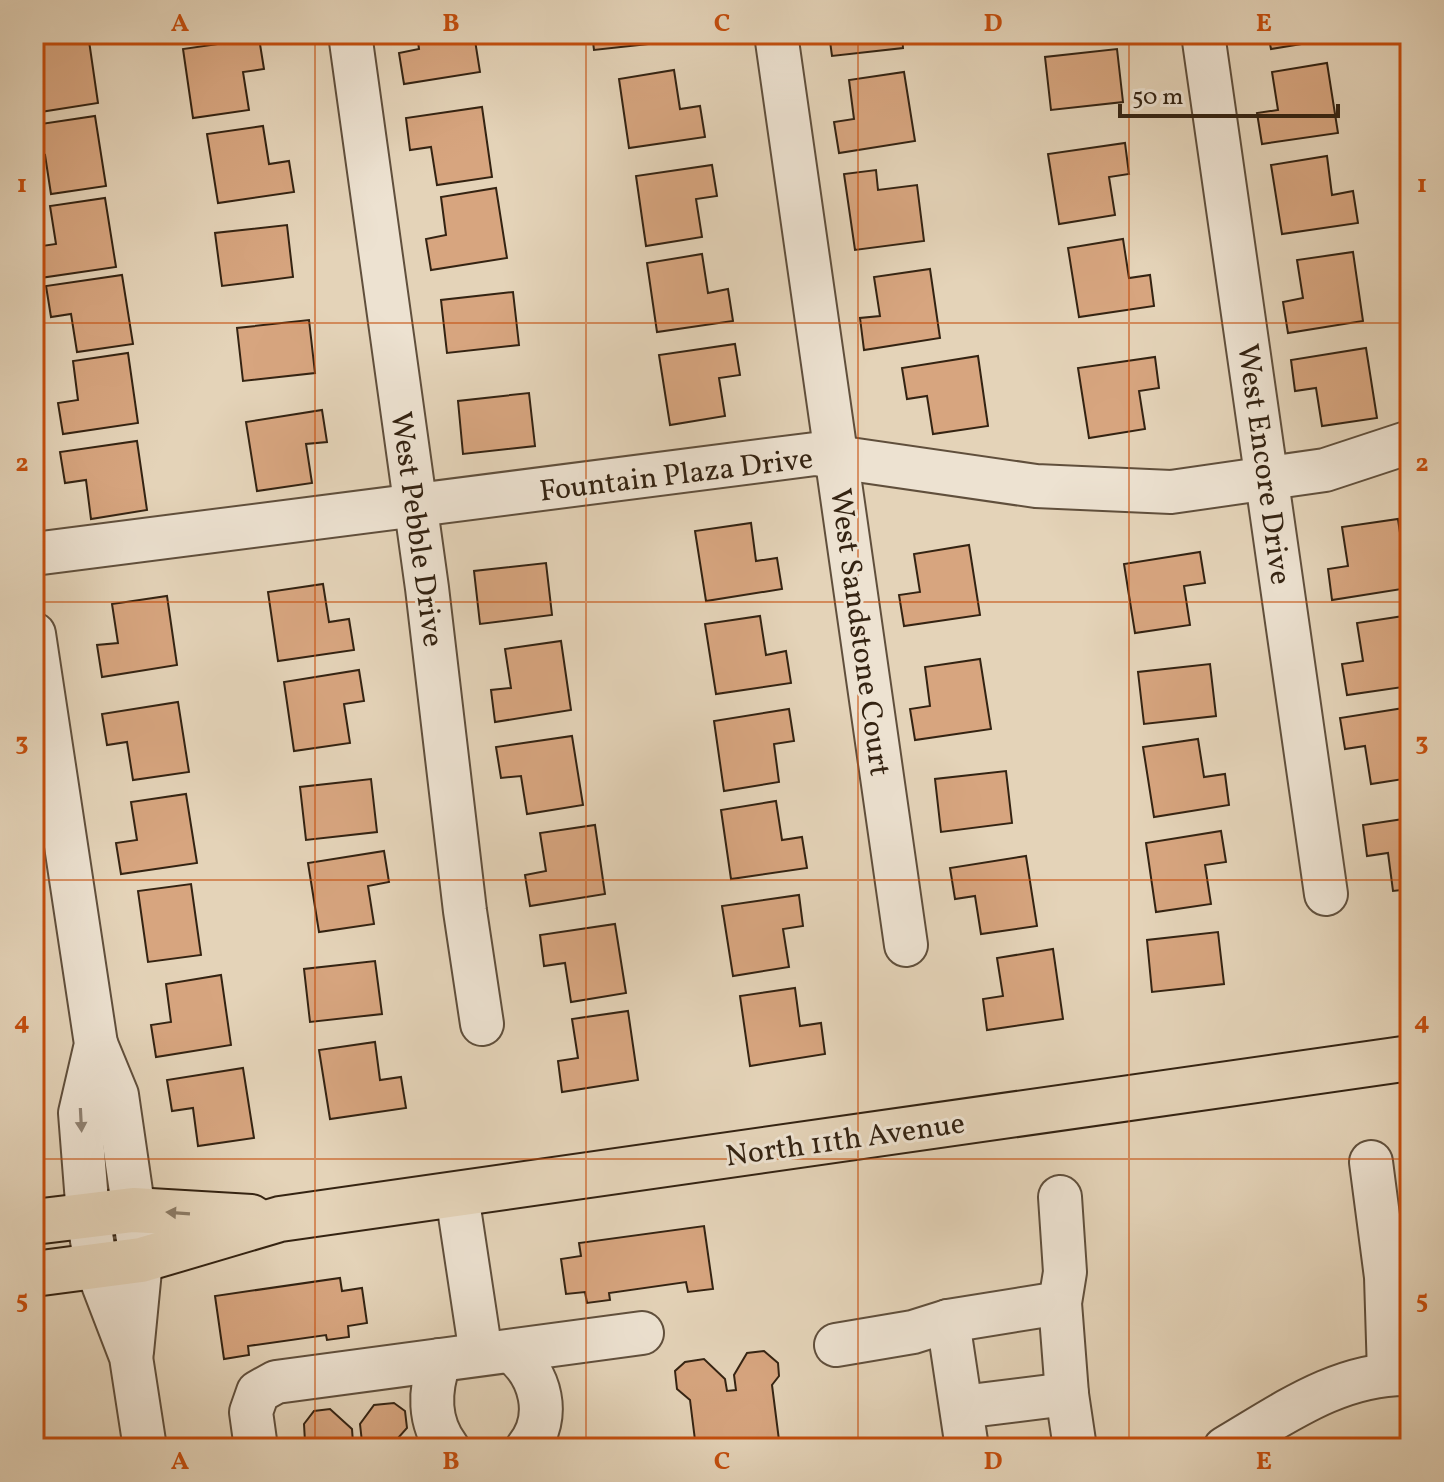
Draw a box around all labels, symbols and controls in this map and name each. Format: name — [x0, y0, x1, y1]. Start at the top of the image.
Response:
text: A — [171, 6, 190, 42]
text: B — [442, 6, 460, 42]
text: C — [714, 6, 730, 42]
text: D — [983, 6, 1003, 42]
text: E — [1256, 6, 1272, 42]
scale bar — [1120, 68, 1338, 118]
text: 50 m — [1132, 81, 1184, 115]
text: 1 — [17, 167, 27, 203]
text: 1 — [1417, 167, 1427, 203]
street label: West Encore Drive — [1225, 341, 1301, 587]
street label: West Pebble Drive — [379, 409, 453, 650]
street label: Fountain Plaza Drive — [537, 438, 815, 514]
text: 2 — [15, 446, 29, 482]
text: 2 — [1415, 446, 1429, 482]
street label: West Sandstone Court — [818, 486, 900, 779]
text: 3 — [15, 725, 29, 761]
text: 3 — [1415, 725, 1429, 761]
text: 4 — [14, 1004, 30, 1040]
text: 4 — [1414, 1004, 1430, 1040]
street label: North 11th Avenue — [723, 1103, 968, 1179]
one-way arrow — [75, 1108, 88, 1133]
one-way arrow — [165, 1206, 190, 1219]
text: 5 — [16, 1283, 28, 1319]
text: 5 — [1416, 1283, 1428, 1319]
text: A — [171, 1444, 190, 1480]
text: B — [442, 1444, 460, 1480]
text: C — [714, 1444, 730, 1480]
text: D — [983, 1444, 1003, 1480]
text: E — [1256, 1444, 1272, 1480]

